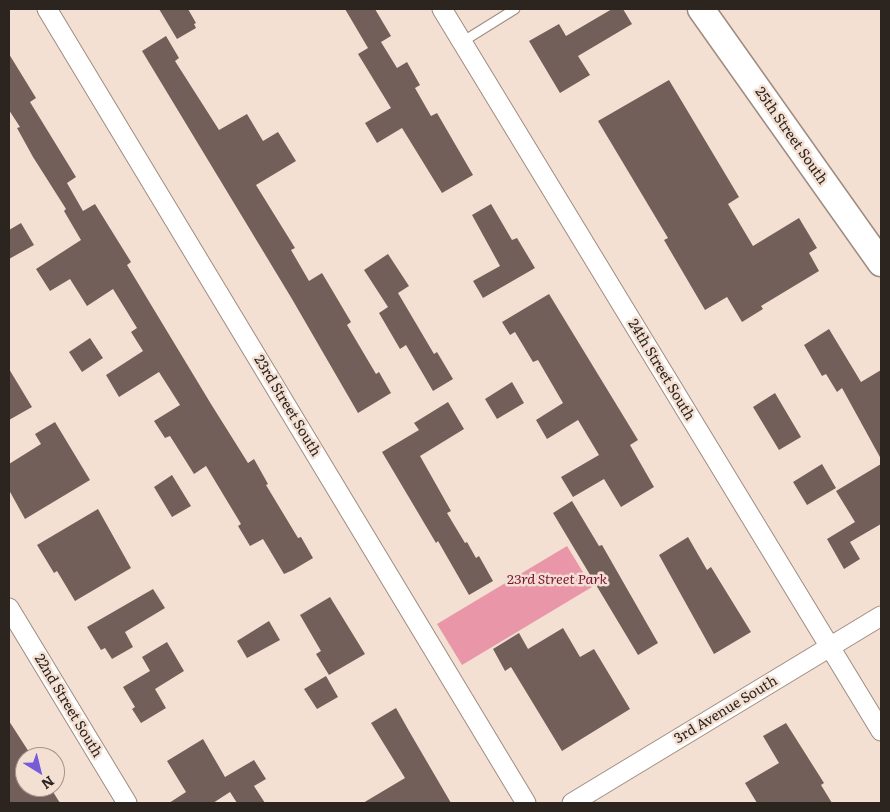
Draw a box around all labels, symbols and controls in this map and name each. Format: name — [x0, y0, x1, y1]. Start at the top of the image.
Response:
street label: 25th Street South — [751, 84, 831, 188]
street label: 24th Street South — [624, 316, 698, 424]
street label: 23rd Street South — [250, 352, 324, 460]
park label: 23rd Street Park — [507, 572, 607, 588]
street label: 22nd Street South — [31, 651, 105, 761]
street label: 3rd Avenue South — [671, 673, 781, 747]
north arrow — [15, 747, 65, 797]
text: N — [38, 772, 59, 795]

